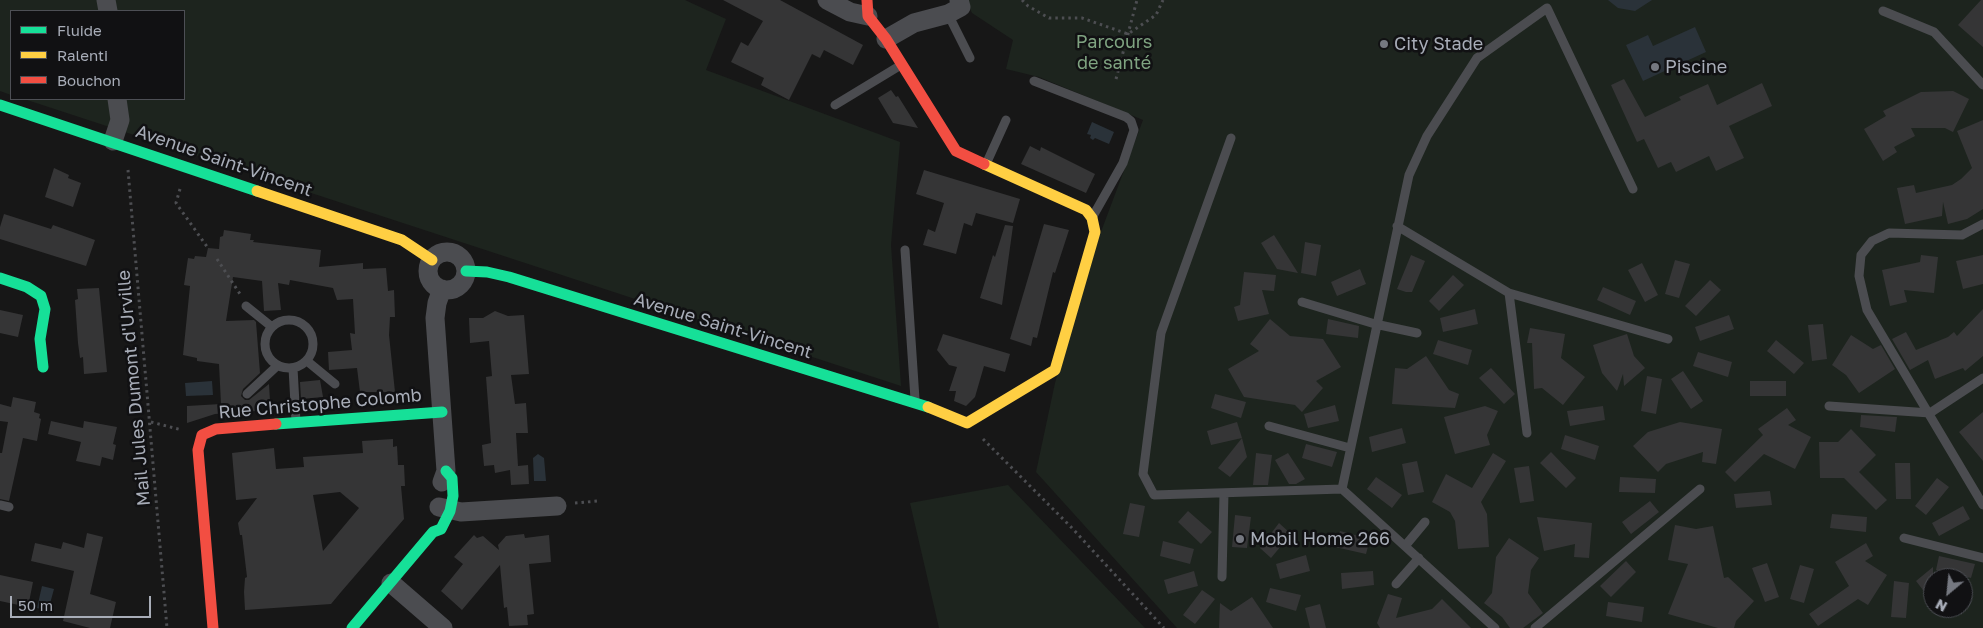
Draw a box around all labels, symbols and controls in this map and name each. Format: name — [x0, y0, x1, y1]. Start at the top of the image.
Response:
legend — [10, 10, 185, 100]
text: Fluide — [57, 21, 102, 39]
park label: Parcours de santé — [1076, 31, 1152, 74]
place label: City Stade — [1394, 33, 1483, 55]
marker: City Stade — [1378, 38, 1390, 50]
text: Ralenti — [57, 46, 108, 64]
place label: Piscine — [1665, 56, 1727, 78]
marker: Piscine — [1649, 61, 1661, 73]
text: Bouchon — [57, 71, 121, 89]
street label: Avenue Saint-Vincent — [133, 121, 315, 201]
street label: Mail Jules Dumont d'Urville — [113, 269, 155, 507]
street label: Avenue Saint-Vincent — [631, 289, 815, 363]
street label: Rue Christophe Colomb — [217, 384, 423, 424]
place label: Mobil Home 266 — [1250, 528, 1390, 550]
marker: Mobil Home 266 — [1234, 533, 1246, 545]
north arrow — [1923, 568, 1973, 618]
scale bar — [12, 586, 154, 618]
text: 50 m — [18, 596, 53, 614]
text: N — [1933, 596, 1950, 616]

